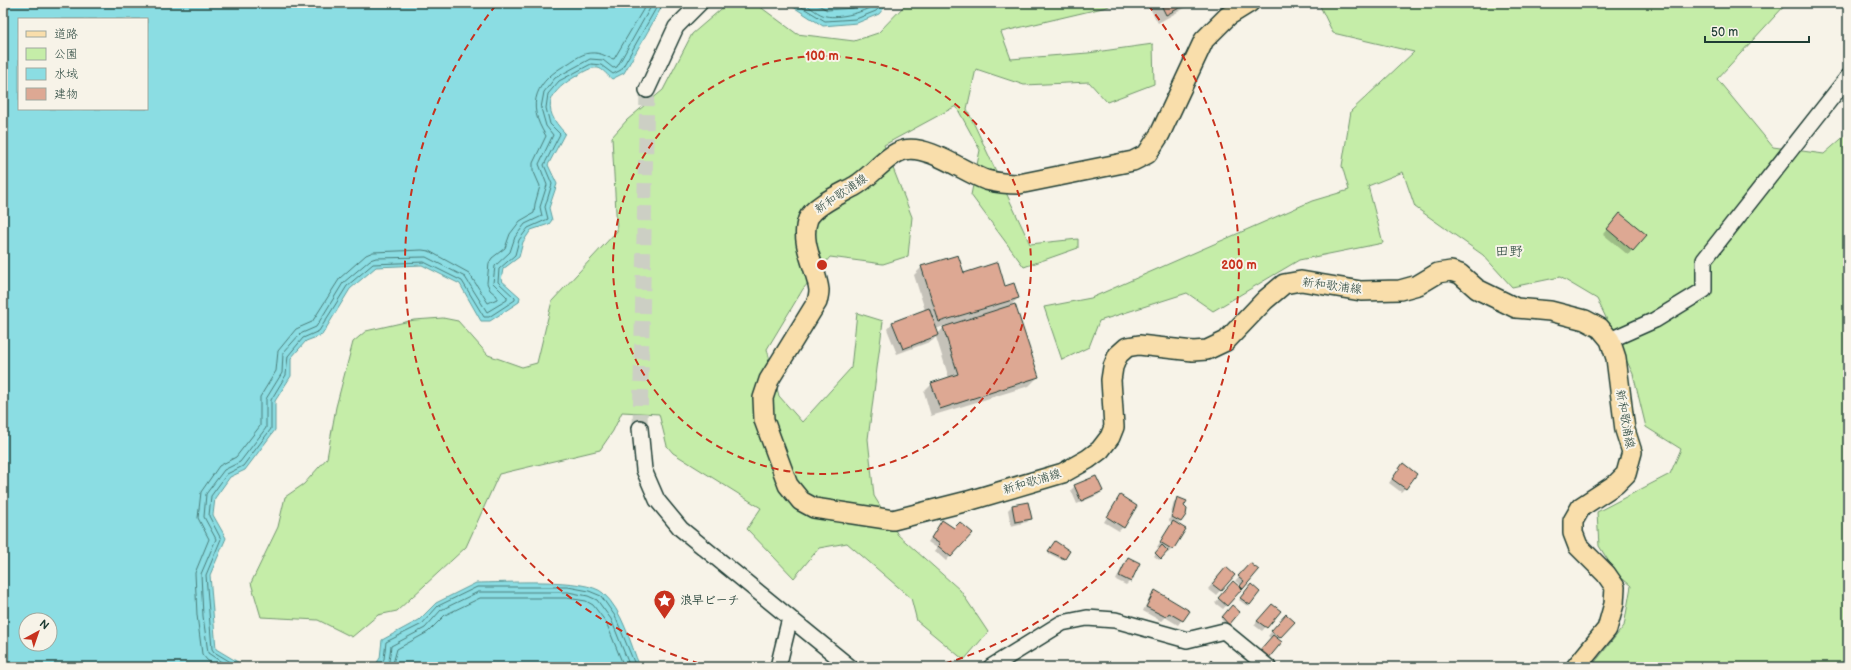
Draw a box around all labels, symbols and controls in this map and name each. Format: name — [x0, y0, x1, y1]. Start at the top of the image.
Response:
legend — [18, 18, 148, 110]
scale bar — [1705, 18, 1809, 44]
text: 50 m — [1711, 25, 1738, 40]
text: 道路 — [54, 27, 78, 42]
text: 公園 — [54, 47, 78, 62]
text: 100 m — [805, 49, 839, 64]
text: 水域 — [54, 67, 78, 82]
text: 建物 — [54, 87, 78, 102]
street label: 新和歌浦線 — [812, 171, 870, 217]
district label: 田野 — [1495, 243, 1523, 260]
centre of rings — [815, 258, 829, 272]
text: 200 m — [1221, 258, 1257, 273]
street label: 新和歌浦線 — [1301, 275, 1363, 297]
street label: 新和歌浦線 — [1612, 388, 1638, 450]
street label: 新和歌浦線 — [1001, 466, 1063, 498]
place icon: 浪早ビーチ — [651, 587, 677, 620]
place label: 浪早ビーチ — [680, 593, 740, 608]
north arrow — [18, 612, 58, 652]
text: N — [37, 617, 51, 632]

